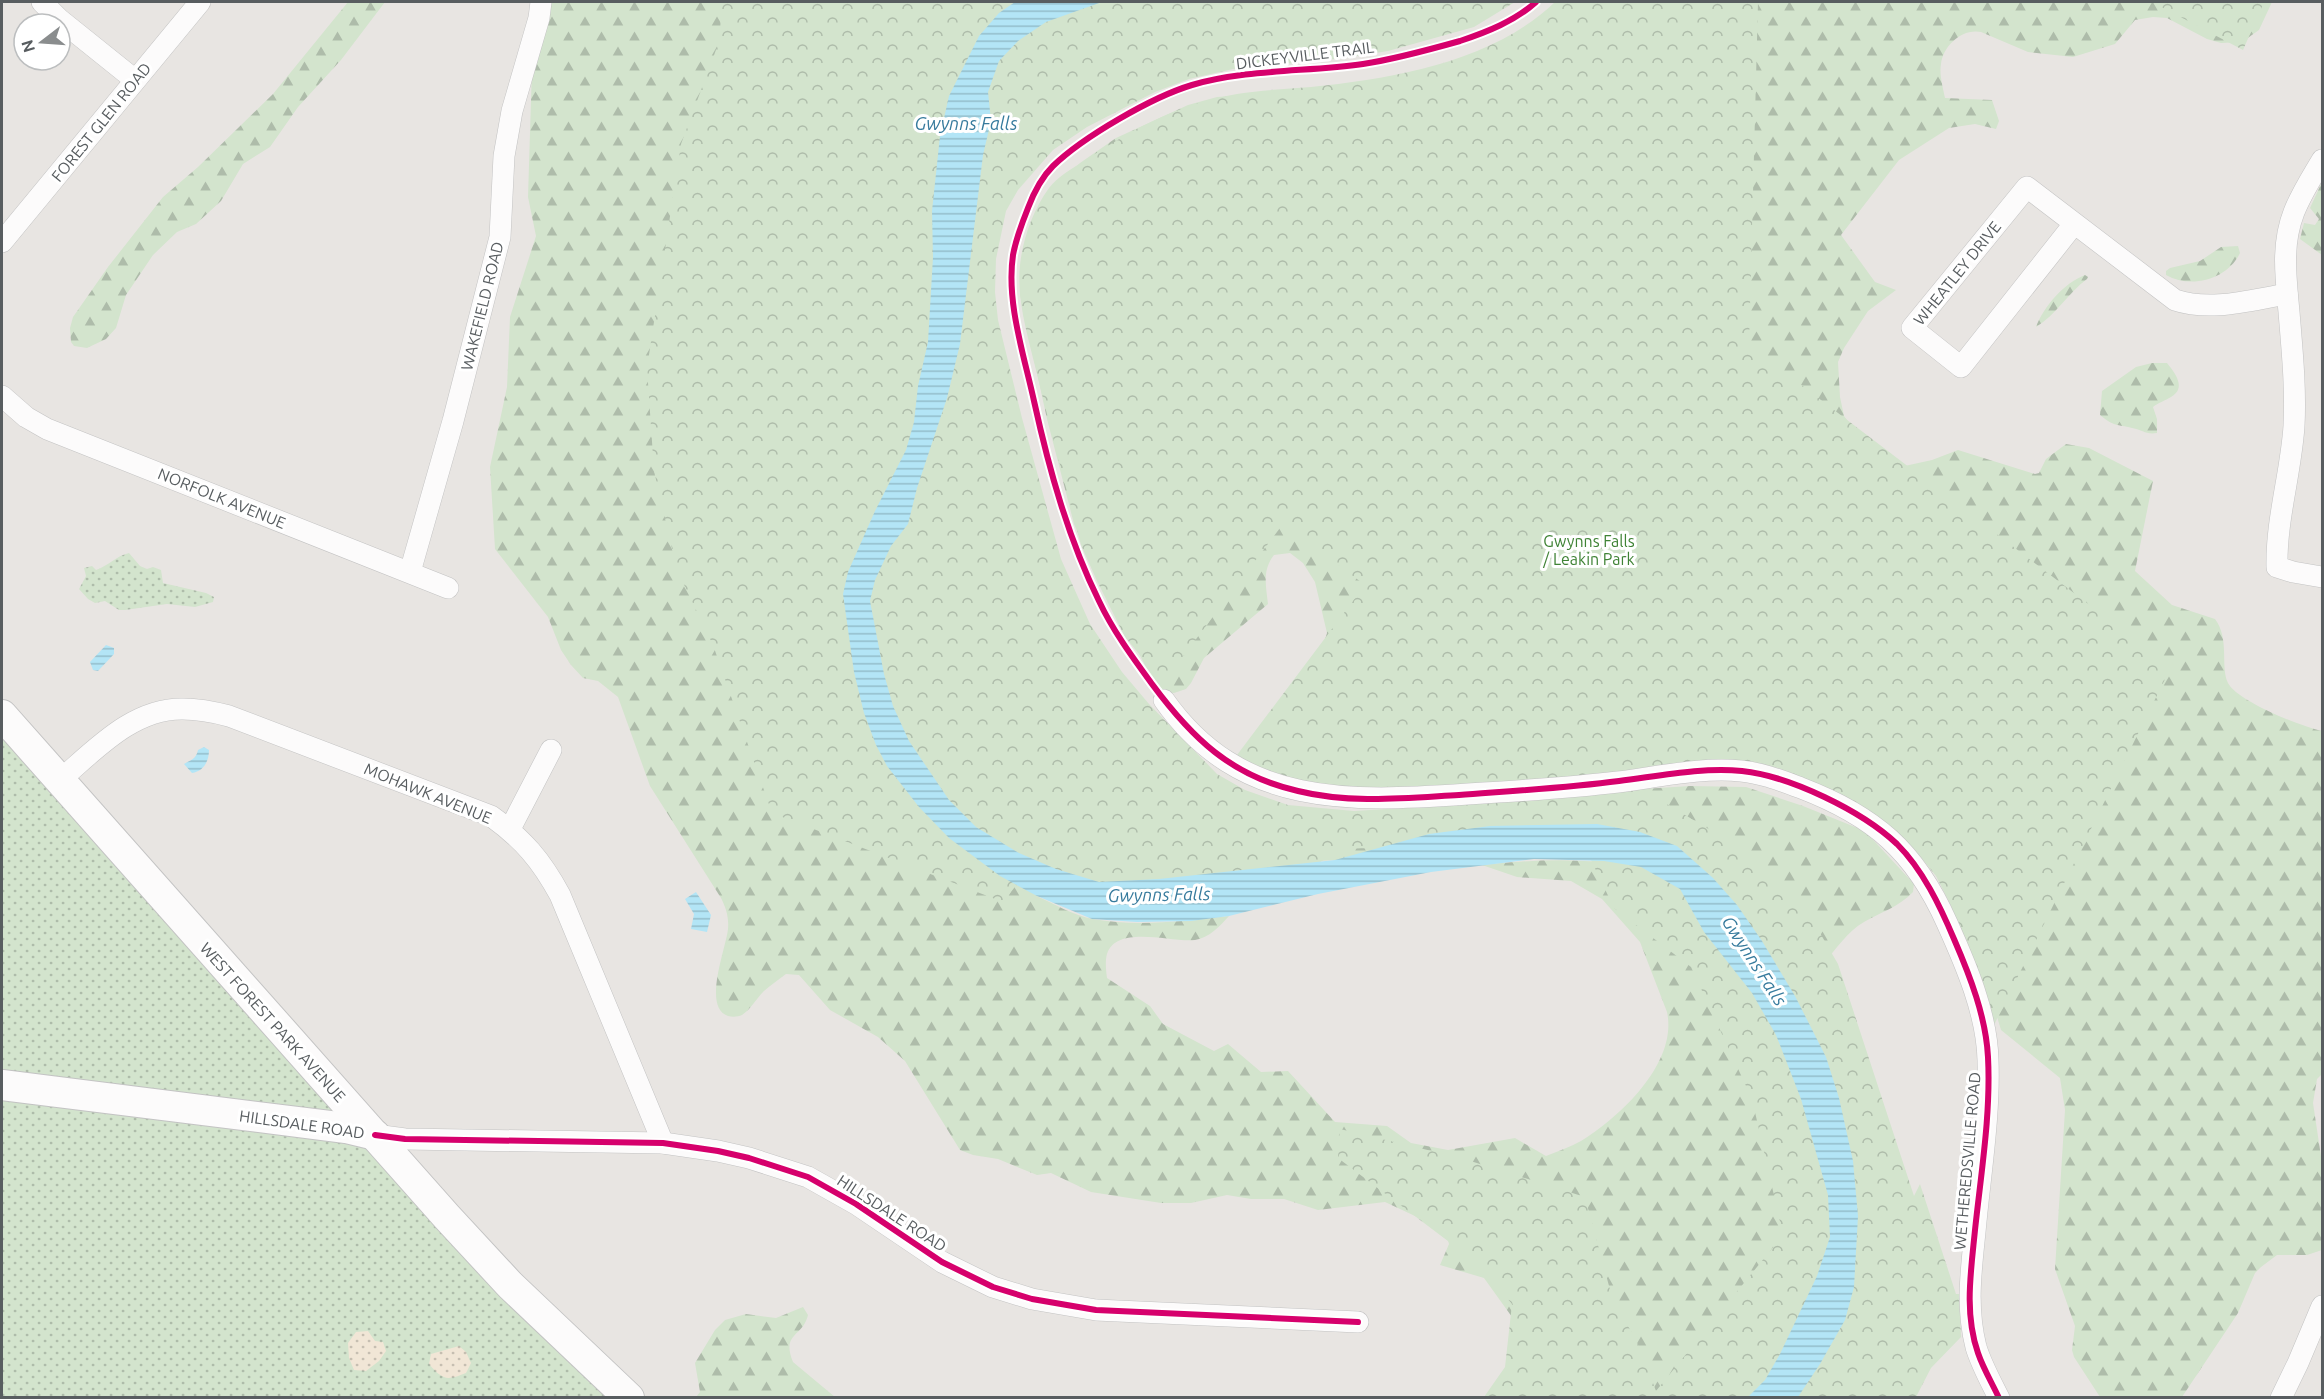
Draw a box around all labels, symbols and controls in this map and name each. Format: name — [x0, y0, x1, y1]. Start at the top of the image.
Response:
north arrow — [12, 12, 72, 72]
text: N — [17, 38, 38, 55]
street label: DICKEYVILLE TRAIL — [1235, 38, 1375, 72]
street label: FOREST GLEN ROAD — [48, 59, 154, 185]
water label: Gwynns Falls — [915, 113, 1018, 133]
street label: WHEATLEY DRIVE — [1910, 218, 2004, 328]
street label: WAKEFIELD ROAD — [457, 240, 507, 372]
street label: NORFOLK AVENUE — [155, 464, 289, 532]
park label: Gwynns Falls / Leakin Park — [1542, 532, 1635, 568]
street label: MOHAWK AVENUE — [362, 759, 494, 827]
water label: Gwynns Falls — [1107, 883, 1211, 905]
water label: Gwynns Falls — [1718, 912, 1791, 1009]
street label: WEST FOREST PARK AVENUE — [197, 939, 349, 1105]
street label: WETHEREDSVILLE ROAD — [1950, 1071, 1984, 1251]
street label: HILLSDALE ROAD — [238, 1106, 366, 1142]
street label: HILLSDALE ROAD — [834, 1171, 950, 1255]

